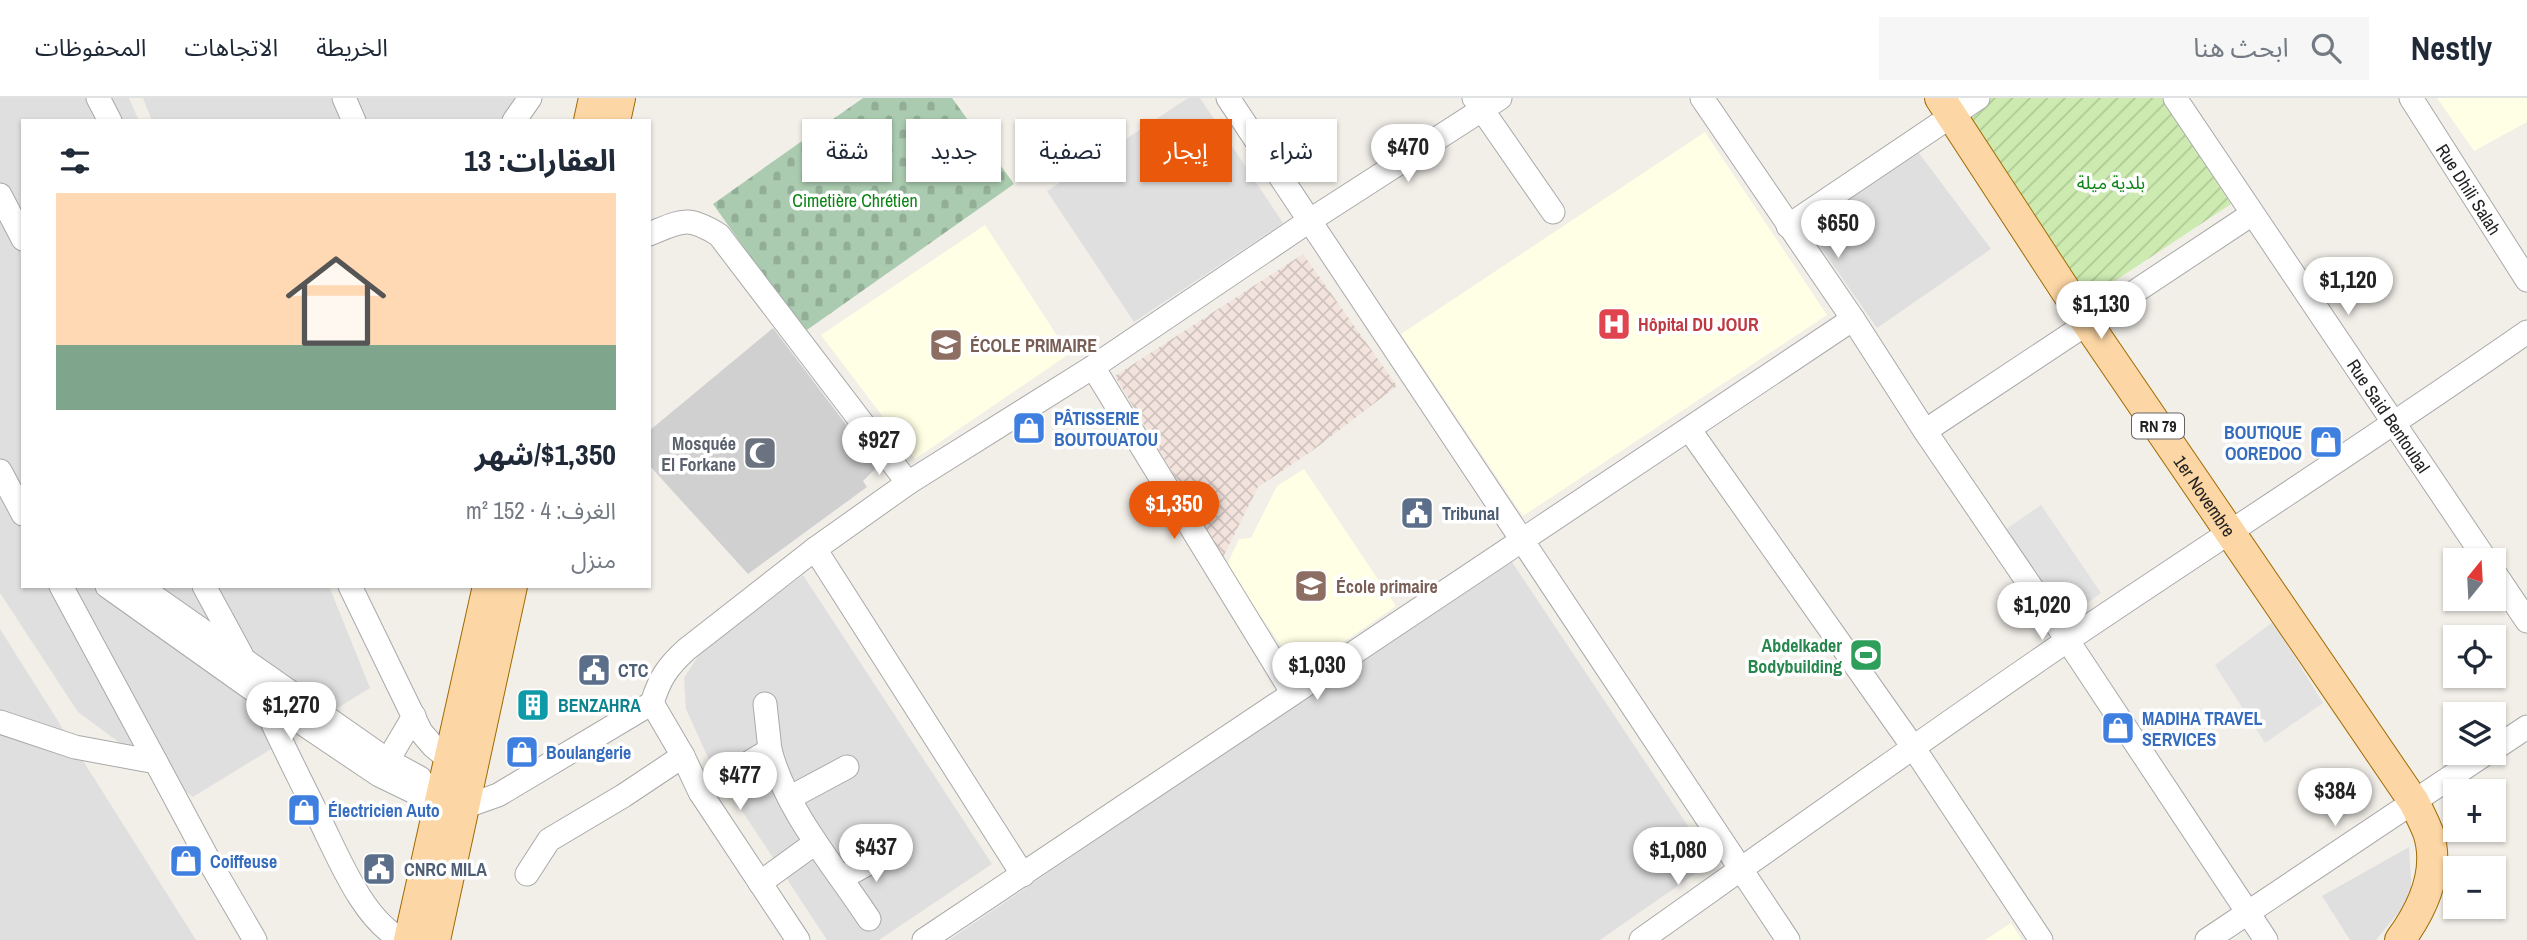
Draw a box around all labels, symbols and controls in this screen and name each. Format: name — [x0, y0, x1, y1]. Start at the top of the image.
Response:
search box — [1879, 17, 2369, 80]
text: Nestly — [2411, 26, 2492, 70]
icon: search — [2307, 29, 2345, 67]
text: ابحث هنا — [2193, 30, 2289, 65]
text: المحفوظات — [35, 31, 146, 63]
text: الاتجاهات — [184, 31, 278, 63]
text: الخريطة — [316, 31, 388, 63]
chip: شقة — [802, 119, 892, 182]
chip: جديد — [906, 119, 1001, 182]
chip: تصفية — [1015, 119, 1126, 182]
chip: إيجار — [1140, 119, 1232, 182]
chip: شراء — [1246, 119, 1337, 182]
pin: $470 — [1367, 125, 1449, 184]
text: $470 — [1387, 131, 1429, 162]
street label: Rue Dhili Salah — [2431, 139, 2507, 239]
text: العقارات: 13 — [464, 140, 616, 180]
icon: filters — [56, 142, 94, 180]
park label: بلدية ميلة — [2077, 170, 2145, 195]
park label: Cimetière Chrétien — [792, 188, 918, 213]
pin: $650 — [1797, 200, 1879, 260]
text: $650 — [1817, 207, 1859, 238]
icon: home — [273, 238, 399, 364]
pin: $1,120 — [2291, 258, 2405, 317]
text: $1,120 — [2319, 264, 2377, 295]
pin: $1,130 — [2044, 282, 2158, 341]
text: $1,130 — [2072, 288, 2130, 319]
hospital icon: Hôpital DU JOUR — [1595, 305, 1633, 343]
place label: Hôpital DU JOUR — [1638, 312, 1759, 337]
school or university icon: ÉCOLE PRIMAIRE — [927, 326, 965, 364]
place label: ÉCOLE PRIMAIRE — [970, 333, 1097, 358]
street label: Rue Said Bentoubal — [2342, 354, 2436, 478]
place label: PÂTISSERIE BOUTOUATOU — [1054, 406, 1158, 452]
shop icon: PÂTISSERIE BOUTOUATOU — [1010, 409, 1048, 447]
road number: RN 79 — [2132, 414, 2184, 438]
pin: $927 — [838, 418, 920, 477]
place label: BOUTIQUE OOREDOO — [2224, 420, 2302, 466]
shop icon: BOUTIQUE OOREDOO — [2307, 423, 2345, 461]
text: $927 — [858, 424, 900, 455]
place label: Mosquée El Forkane — [661, 431, 736, 477]
text: $1,350/شهر — [475, 434, 616, 474]
mosque icon: Mosquée El Forkane — [741, 434, 779, 472]
street label: 1er Novembre — [2168, 450, 2242, 541]
pin: $1,350 — [1117, 482, 1231, 541]
text: $1,350 — [1145, 488, 1203, 519]
public building icon: Tribunal — [1398, 494, 1436, 532]
text: الغرف: 4 · 152 m² — [466, 495, 616, 526]
place label: Tribunal — [1442, 501, 1499, 526]
text: منزل — [571, 544, 616, 575]
north arrow — [2443, 548, 2506, 611]
map controls — [2443, 548, 2506, 919]
school or university icon: École primaire — [1292, 567, 1330, 605]
place label: École primaire — [1336, 574, 1438, 599]
pin: $1,020 — [1985, 582, 2099, 642]
text: $1,020 — [2013, 589, 2071, 620]
button: locate — [2443, 625, 2506, 688]
place label: Abdelkader Bodybuilding — [1748, 633, 1842, 679]
sports icon: Abdelkader Bodybuilding — [1847, 636, 1885, 674]
pin: $1,030 — [1260, 642, 1374, 702]
text: $1,030 — [1288, 649, 1346, 680]
public building icon: CTC — [575, 651, 613, 689]
place label: CTC — [618, 658, 649, 683]
pin: $1,270 — [234, 682, 348, 742]
building icon: BENZAHRA — [514, 686, 552, 724]
text: $1,270 — [262, 689, 320, 720]
place label: BENZAHRA — [558, 693, 641, 718]
button: layers — [2443, 702, 2506, 765]
place label: MADIHA TRAVEL SERVICES — [2142, 706, 2263, 752]
shop icon: MADIHA TRAVEL SERVICES — [2099, 709, 2137, 747]
shop icon: Boulangerie — [503, 733, 541, 771]
place label: Boulangerie — [546, 740, 631, 765]
pin: $477 — [699, 752, 781, 812]
text: $477 — [719, 759, 761, 790]
pin: $384 — [2294, 768, 2376, 828]
text: $384 — [2314, 775, 2356, 806]
button: + — [2443, 779, 2506, 842]
shop icon: Électricien Auto — [285, 791, 323, 829]
place label: Électricien Auto — [328, 798, 440, 823]
pin: $437 — [835, 824, 917, 884]
pin: $1,080 — [1621, 828, 1735, 887]
text: $437 — [855, 831, 897, 862]
text: $1,080 — [1649, 834, 1707, 865]
shop icon: Coiffeuse — [167, 842, 205, 880]
place label: Coiffeuse — [210, 849, 277, 874]
public building icon: CNRC MILA — [360, 850, 398, 888]
button: − — [2443, 856, 2506, 919]
place label: CNRC MILA — [404, 857, 487, 882]

